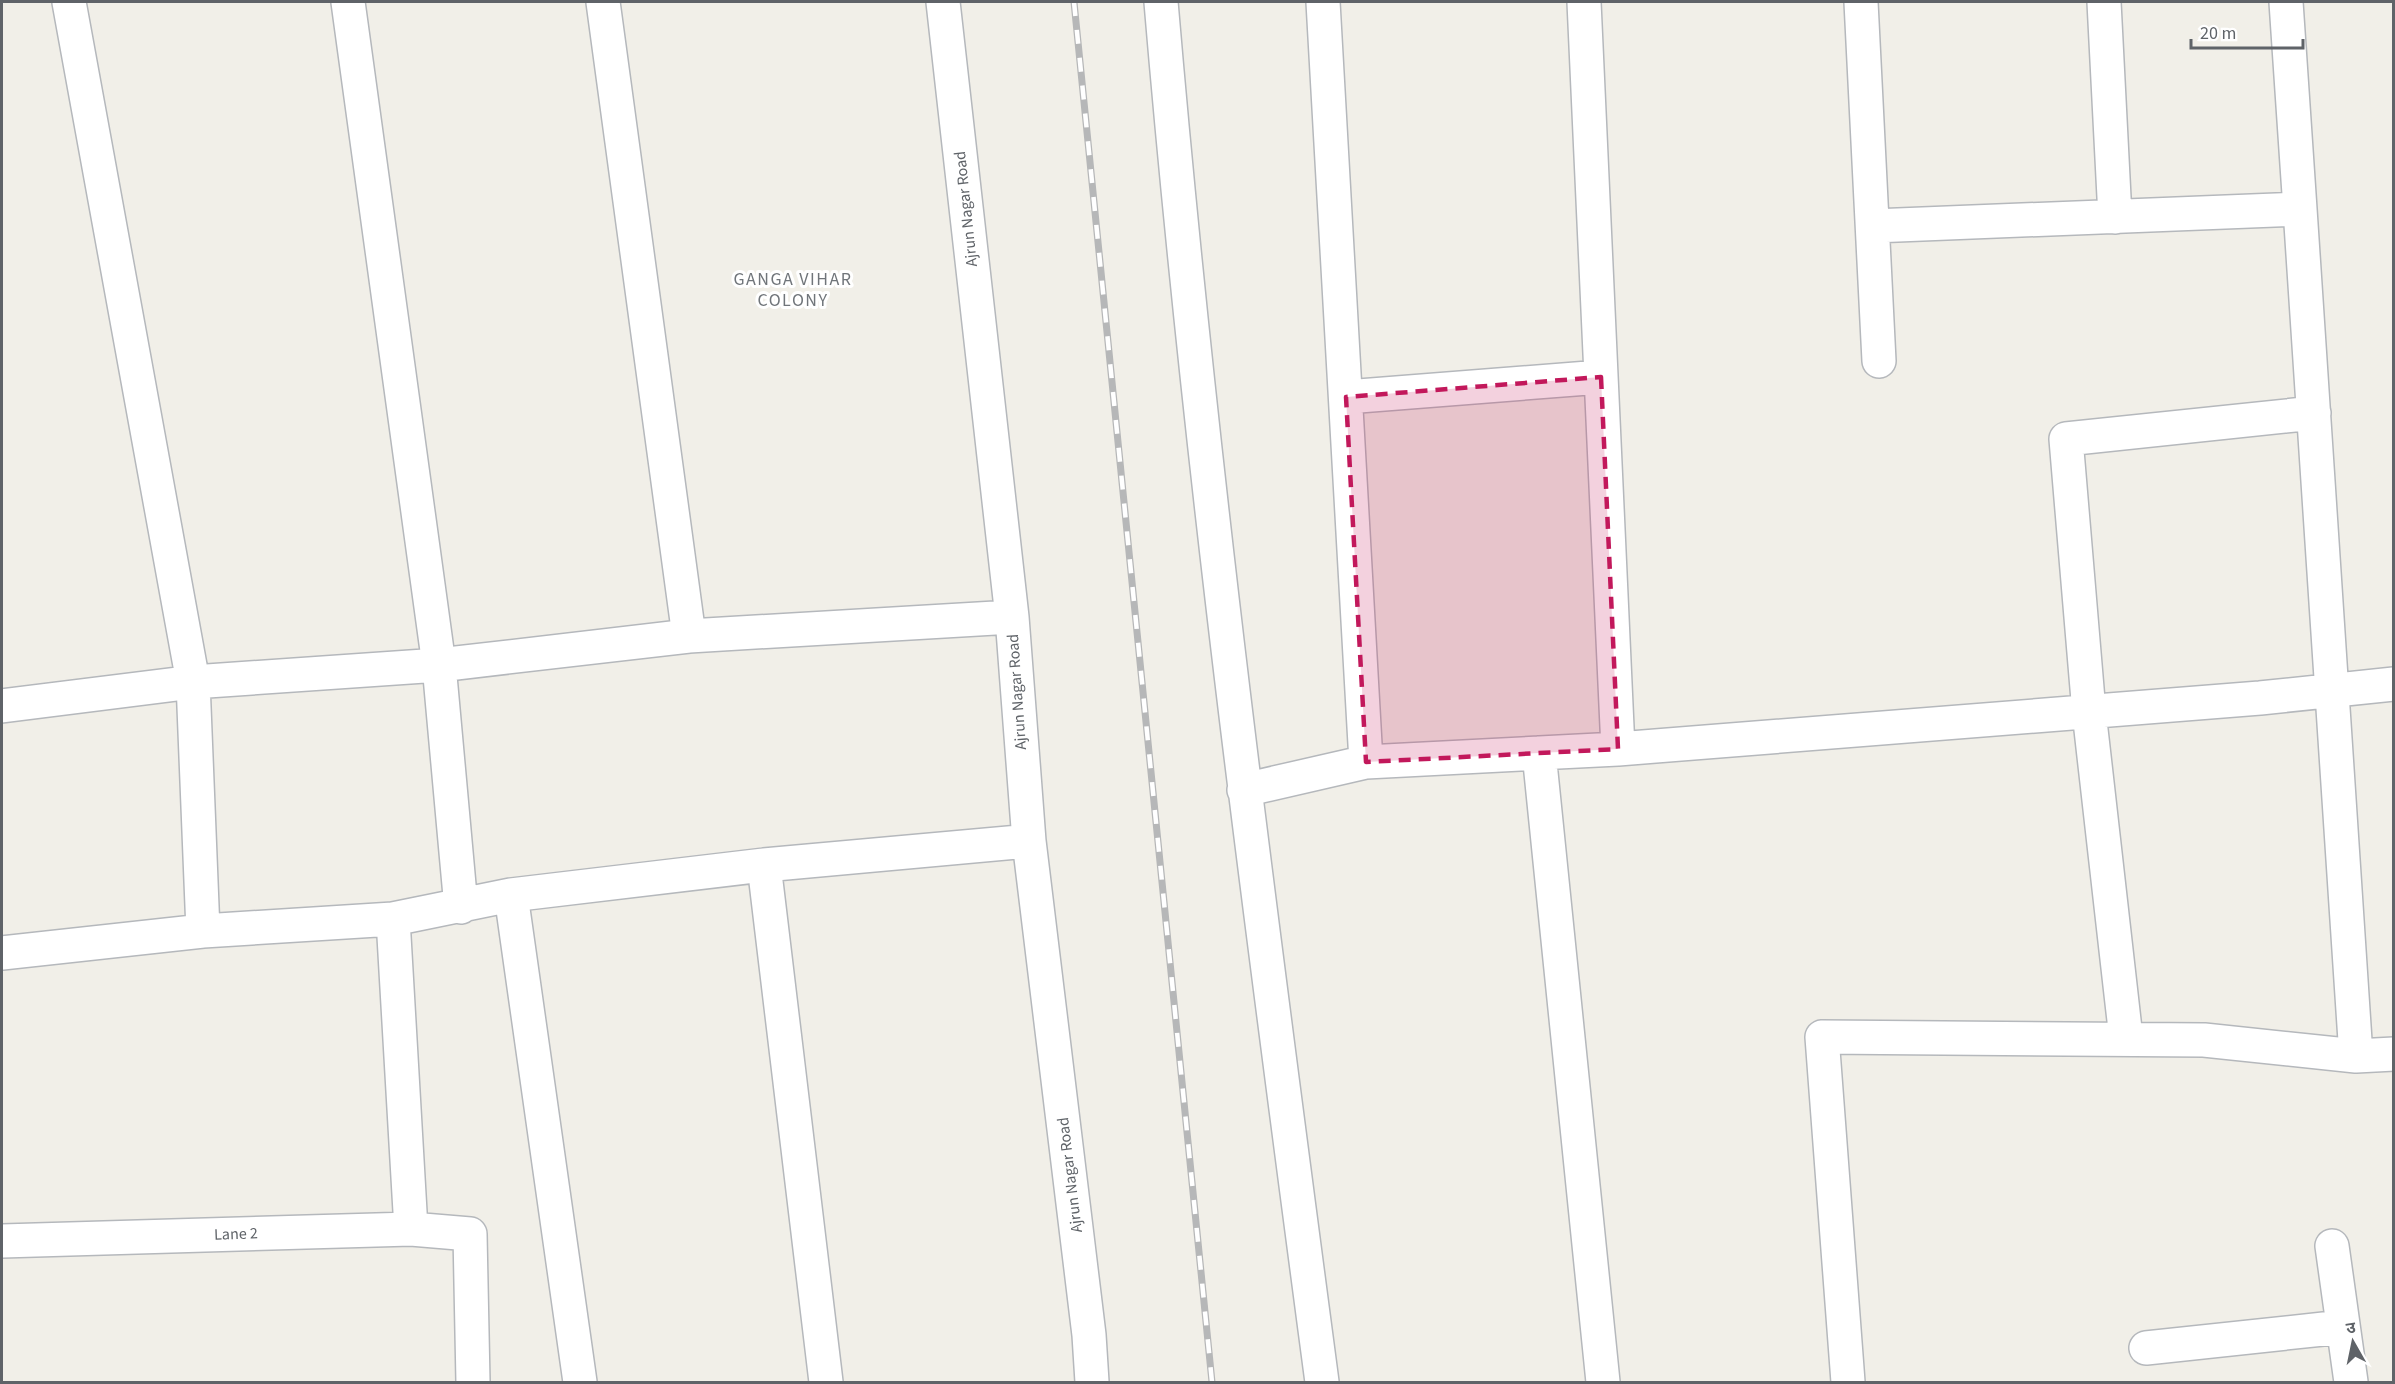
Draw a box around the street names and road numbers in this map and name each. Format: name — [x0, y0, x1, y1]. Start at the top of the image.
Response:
street label: Ajrun Nagar Road — [949, 150, 983, 268]
street label: Ajrun Nagar Road — [1002, 633, 1032, 751]
street label: Ajrun Nagar Road — [1052, 1116, 1088, 1234]
street label: Lane 2 — [214, 1222, 258, 1246]

